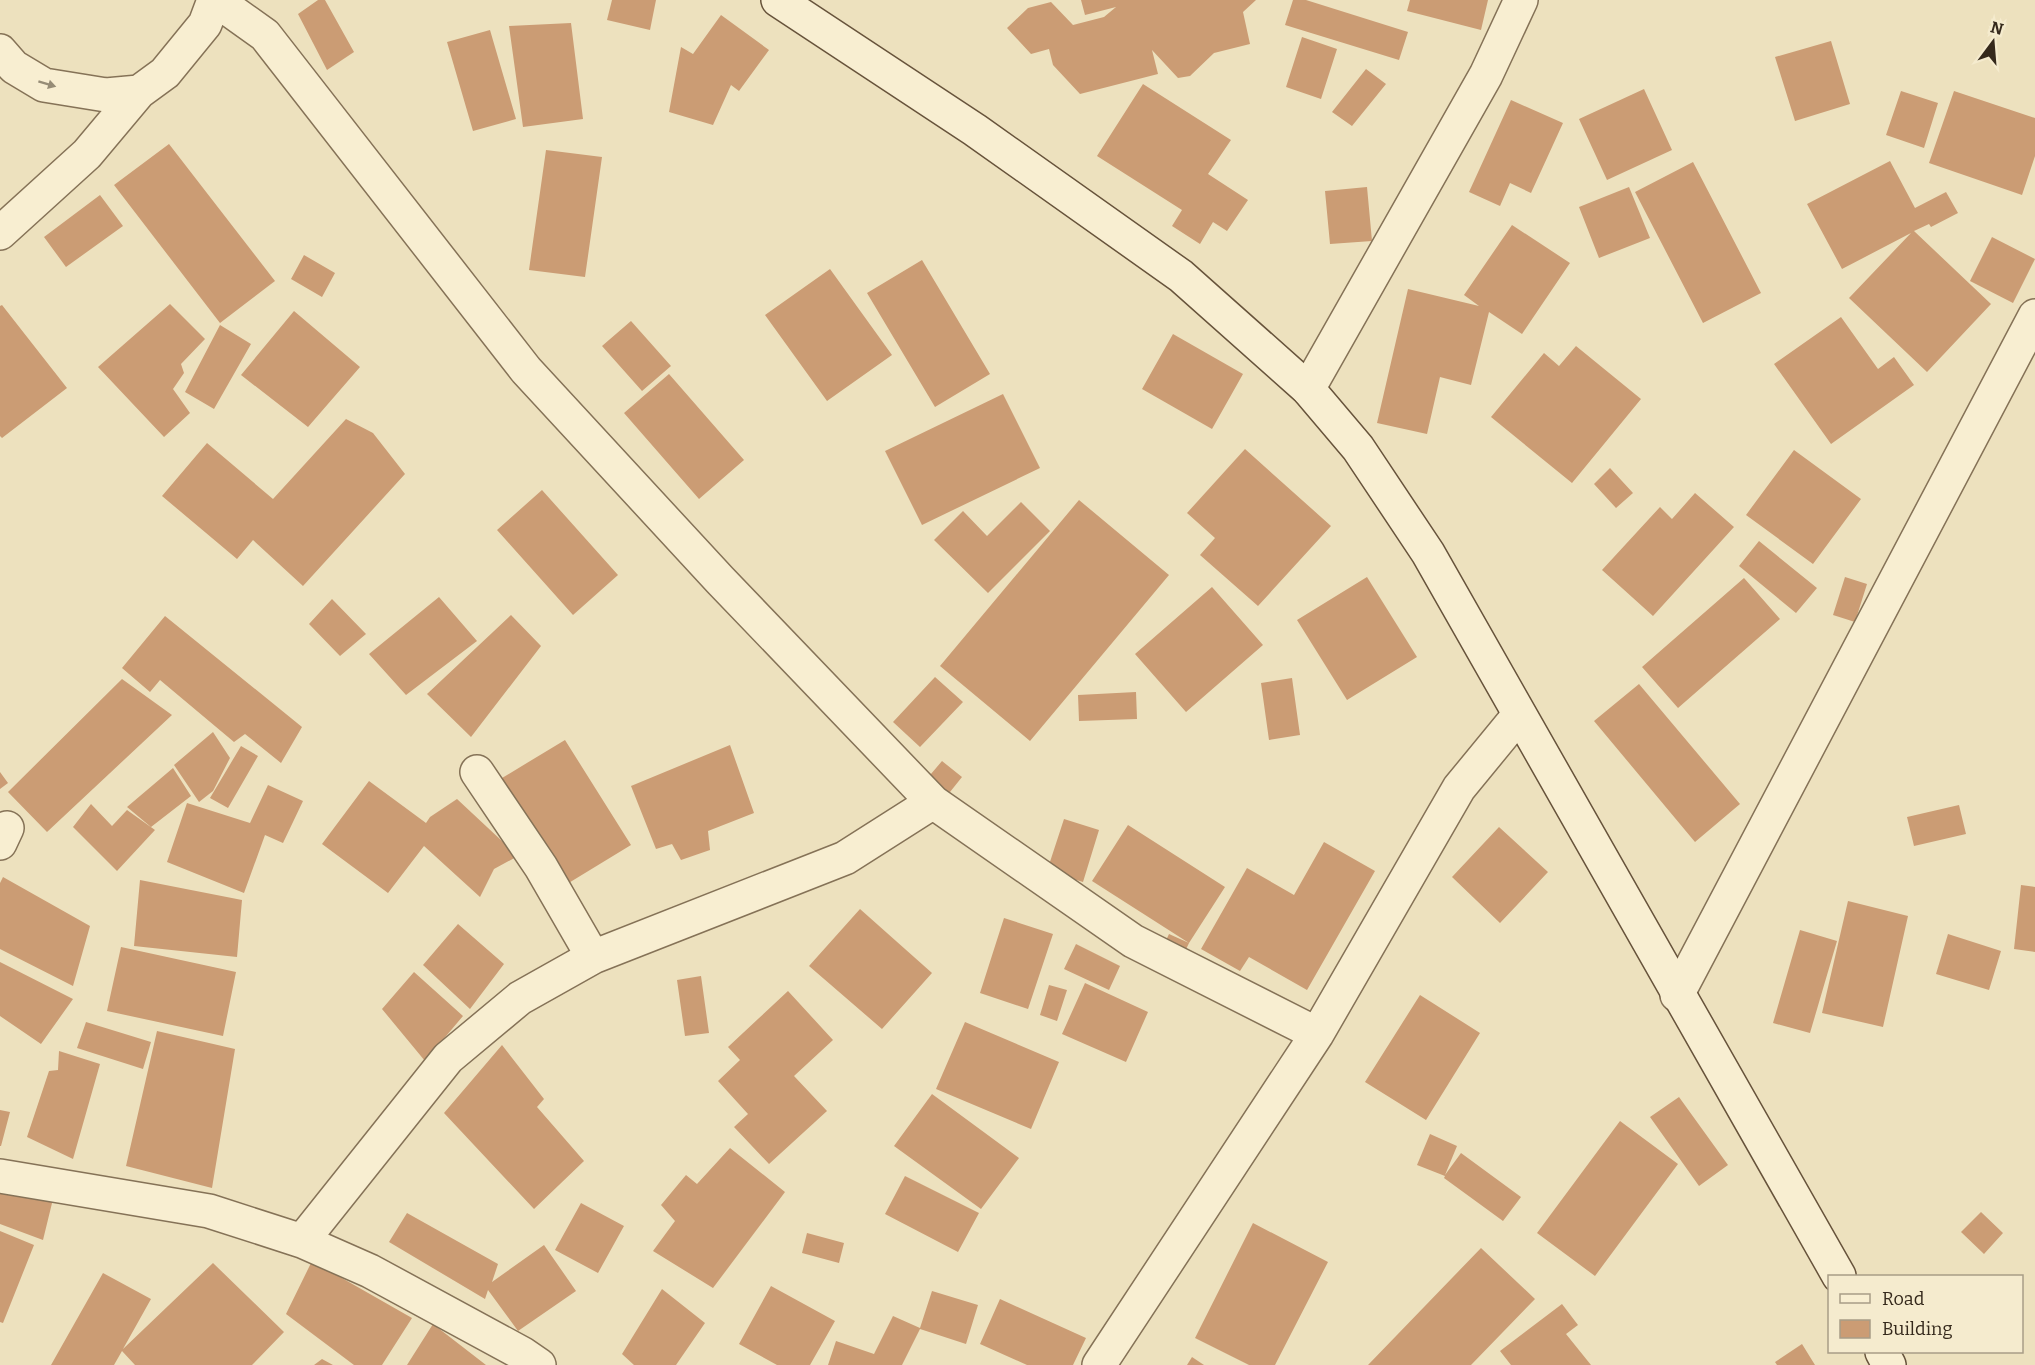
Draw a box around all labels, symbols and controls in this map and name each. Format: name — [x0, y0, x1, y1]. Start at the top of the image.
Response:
north arrow — [1963, 12, 2023, 72]
text: N — [1988, 17, 2006, 39]
one-way arrow — [38, 80, 56, 89]
legend — [1828, 1275, 2023, 1353]
text: Road — [1882, 1288, 1925, 1310]
text: Building — [1882, 1318, 1953, 1340]

